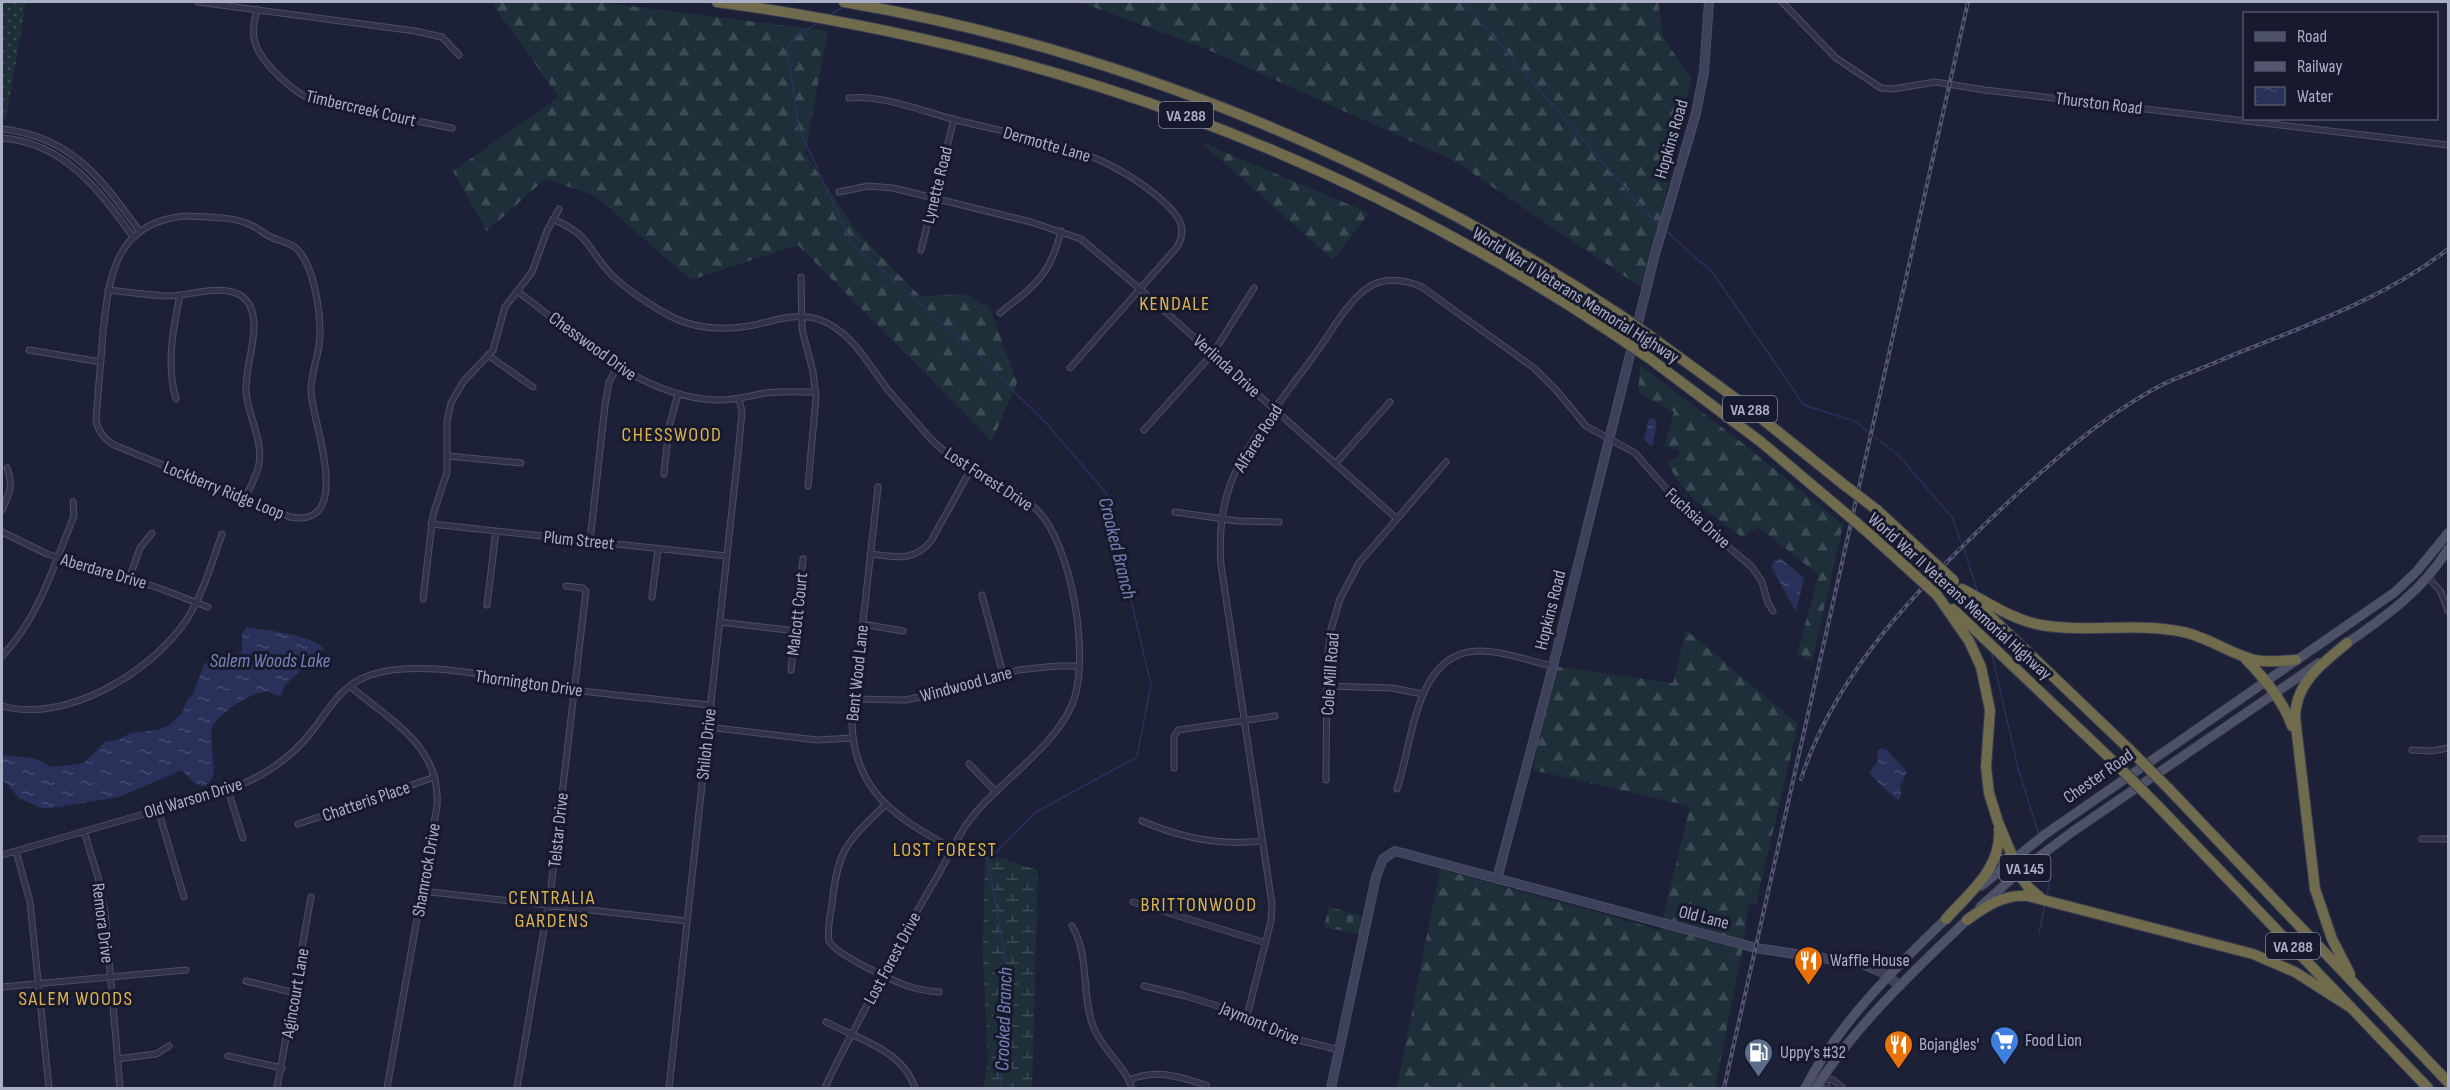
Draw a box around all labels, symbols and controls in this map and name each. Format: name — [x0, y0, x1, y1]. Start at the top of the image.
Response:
legend — [2243, 12, 2438, 120]
text: Road — [2297, 26, 2327, 47]
text: Railway — [2297, 56, 2342, 77]
street label: Timbercreek Court — [304, 86, 418, 131]
text: Water — [2297, 86, 2333, 107]
street label: Thurston Road — [2054, 88, 2143, 119]
street label: Hopkins Road — [1650, 97, 1693, 181]
road number: VA 288 — [1159, 102, 1213, 128]
street label: Dermotte Lane — [1001, 122, 1093, 167]
street label: Lynette Road — [918, 144, 957, 226]
street label: World War II Veterans Memorial Highway — [1468, 223, 1683, 368]
district label: KENDALE — [1139, 292, 1211, 316]
street label: Chesswood Drive — [545, 308, 641, 385]
street label: Verlinda Drive — [1189, 331, 1265, 402]
road number: VA 288 — [1723, 396, 1777, 422]
street label: Alfaree Road — [1229, 401, 1287, 477]
district label: CHESSWOOD — [622, 423, 722, 447]
street label: Lost Forest Drive — [941, 443, 1037, 516]
street label: Lockberry Ridge Loop — [160, 457, 287, 524]
street label: Fuchsia Drive — [1661, 484, 1735, 553]
water label: Crooked Branch — [1093, 495, 1141, 602]
street label: World War II Veterans Memorial Highway — [1864, 508, 2056, 684]
street label: Plum Street — [543, 526, 616, 555]
street label: Aberdare Drive — [58, 549, 149, 594]
street label: Hopkins Road — [1530, 568, 1571, 652]
street label: Malcott Court — [783, 571, 812, 657]
street label: Bent Wood Lane — [842, 624, 873, 722]
street label: Cole Mill Road — [1317, 632, 1344, 716]
water label: Salem Woods Lake — [210, 649, 331, 673]
street label: Windwood Lane — [918, 662, 1014, 707]
street label: Thornington Drive — [474, 666, 584, 701]
street label: Shiloh Drive — [692, 707, 721, 781]
street label: Chester Road — [2059, 745, 2137, 808]
street label: Old Warson Drive — [142, 774, 245, 823]
street label: Chatteris Place — [319, 777, 413, 826]
street label: Telstar Drive — [544, 792, 573, 868]
street label: Shamrock Drive — [408, 822, 445, 918]
district label: LOST FOREST — [893, 838, 997, 862]
road number: VA 145 — [2000, 855, 2050, 881]
street label: Remora Drive — [87, 882, 118, 964]
district label: CENTRALIA GARDENS — [508, 886, 596, 933]
district label: BRITTONWOOD — [1140, 893, 1258, 917]
street label: Old Lane — [1677, 901, 1731, 934]
street label: Lost Forest Drive — [859, 909, 925, 1008]
road number: VA 288 — [2266, 933, 2320, 959]
restaurant icon: Waffle House — [1793, 944, 1825, 986]
street label: Agincourt Lane — [277, 947, 314, 1040]
place label: Waffle House — [1830, 950, 1910, 971]
water label: Crooked Branch — [990, 967, 1018, 1071]
district label: SALEM WOODS — [18, 987, 134, 1011]
street label: Jaymont Drive — [1216, 997, 1303, 1050]
supermarket icon: Food Lion — [1988, 1024, 2020, 1066]
restaurant icon: Bojangles' — [1882, 1028, 1914, 1070]
place label: Food Lion — [2025, 1030, 2082, 1051]
place label: Bojangles' — [1919, 1034, 1980, 1055]
fuel station icon: Uppy's #32 — [1743, 1036, 1775, 1078]
place label: Uppy's #32 — [1780, 1042, 1846, 1063]

